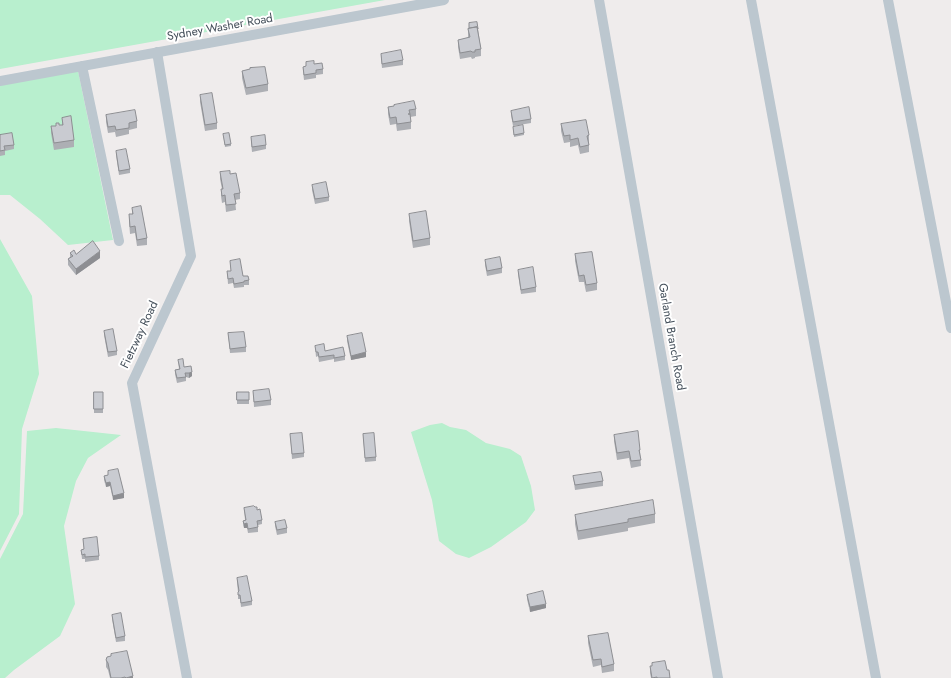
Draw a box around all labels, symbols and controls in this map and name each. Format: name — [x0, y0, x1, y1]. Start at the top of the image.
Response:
street label: Sydney Washer Road — [166, 12, 274, 44]
street label: Garland Branch Road — [654, 282, 688, 392]
street label: Fietzway Road — [118, 299, 162, 371]

